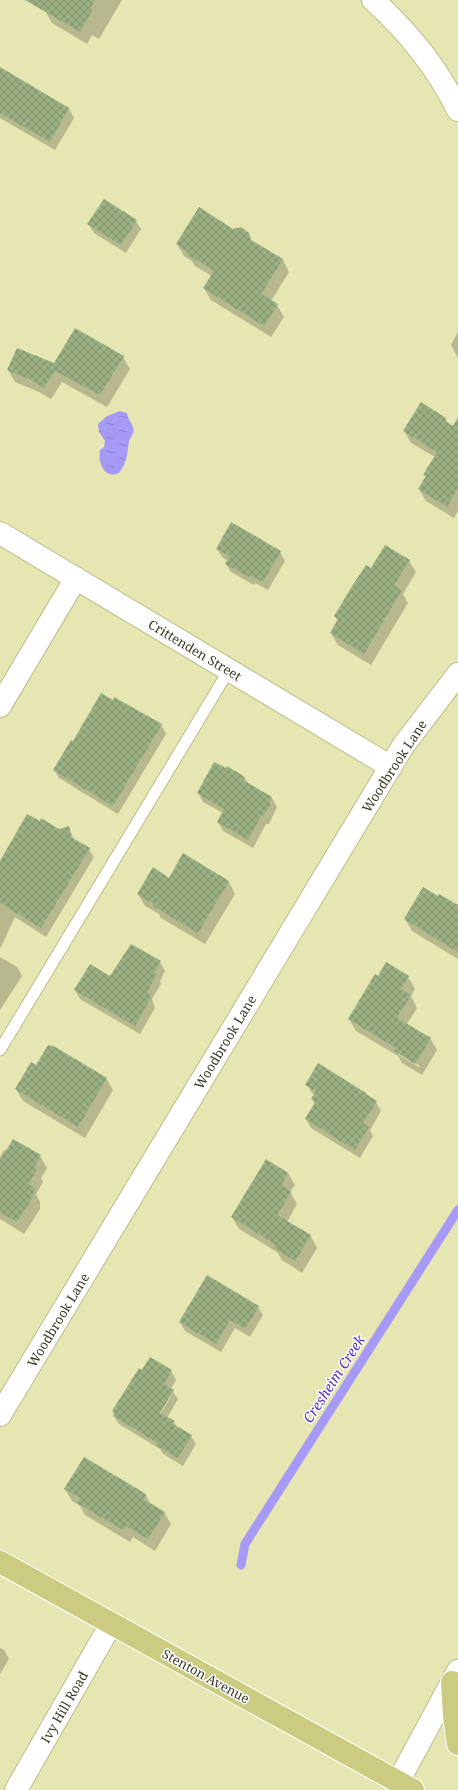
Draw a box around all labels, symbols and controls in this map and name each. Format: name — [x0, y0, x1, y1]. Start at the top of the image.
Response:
street label: Crittenden Street — [145, 615, 245, 685]
street label: Woodbrook Lane — [357, 716, 431, 816]
street label: Woodbrook Lane — [190, 992, 260, 1092]
street label: Woodbrook Lane — [23, 1270, 93, 1370]
water label: Cresheim Creek — [298, 1330, 370, 1426]
street label: Stenton Avenue — [159, 1645, 253, 1707]
street label: Ivy Hill Road — [36, 1668, 92, 1746]

